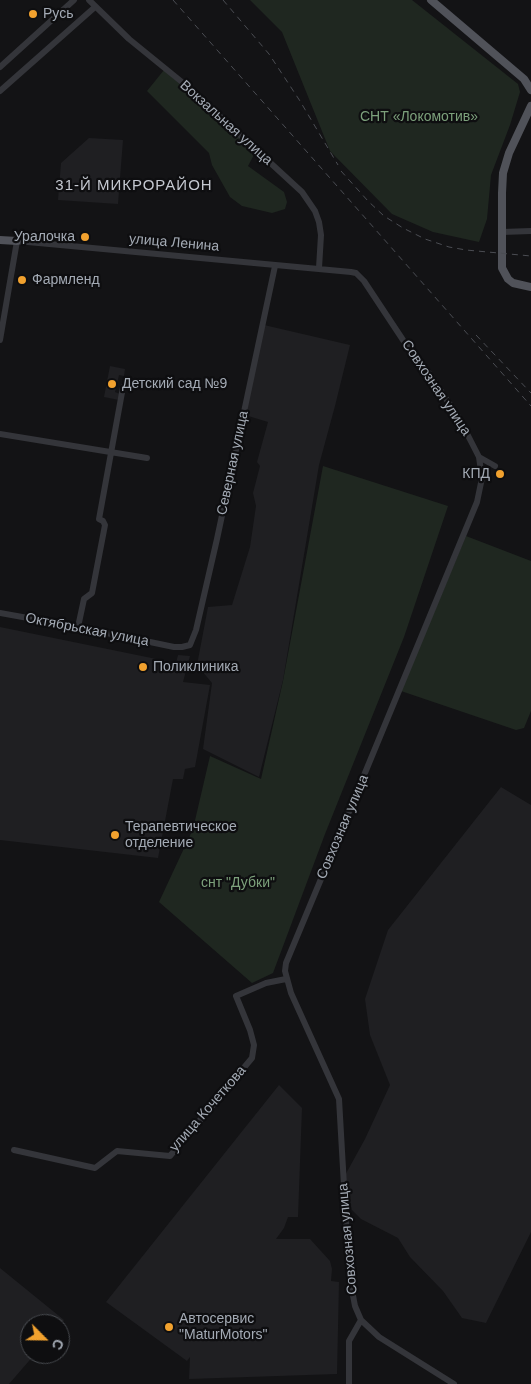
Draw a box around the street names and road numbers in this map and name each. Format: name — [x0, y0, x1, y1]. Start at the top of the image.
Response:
street label: Вокзальная улица — [176, 77, 276, 169]
street label: улица Ленина — [128, 231, 220, 255]
street label: Совхозная улица — [398, 337, 474, 439]
street label: Северная улица — [214, 409, 252, 517]
street label: Октябрьская улица — [24, 610, 150, 650]
street label: Совхозная улица — [313, 772, 373, 882]
street label: улица Кочеткова — [166, 1063, 250, 1155]
street label: Совхозная улица — [335, 1183, 361, 1295]

